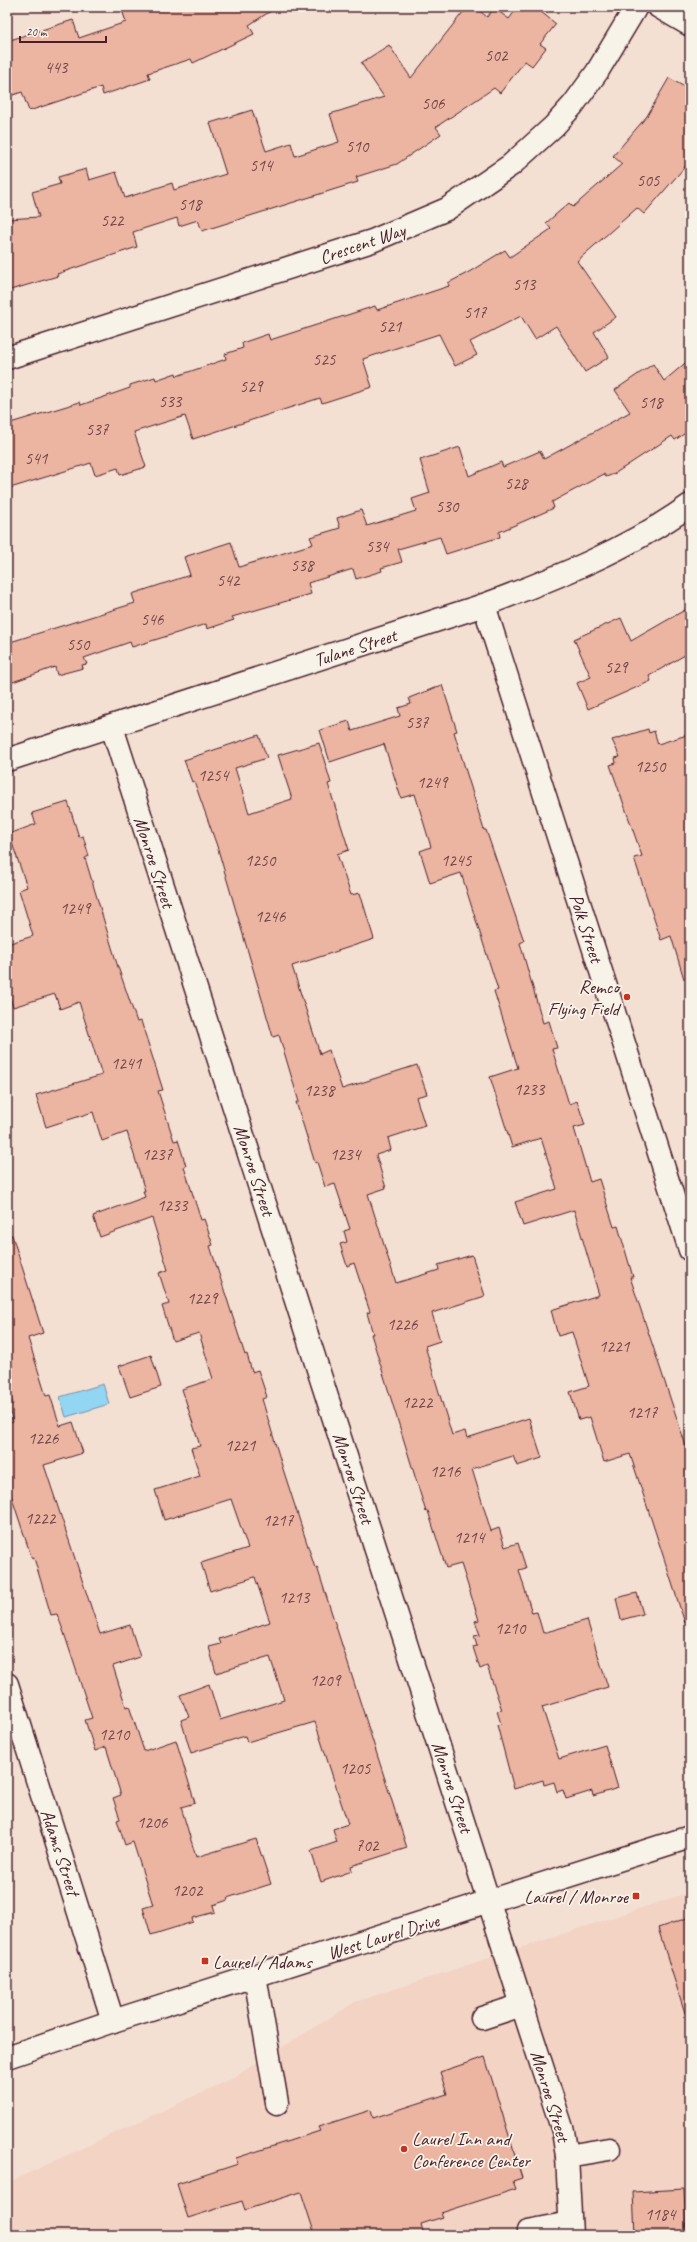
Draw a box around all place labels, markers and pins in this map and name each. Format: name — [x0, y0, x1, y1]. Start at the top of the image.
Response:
place label: Remco Flying Field — [548, 975, 622, 1021]
marker: Remco Flying Field — [622, 992, 632, 1002]
place label: Laurel / Monroe — [524, 1885, 630, 1909]
marker: Laurel / Monroe — [631, 1891, 641, 1901]
place label: Laurel / Adams — [213, 1950, 313, 1974]
marker: Laurel / Adams — [200, 1956, 210, 1966]
place label: Laurel Inn and Conference Center — [412, 2127, 531, 2173]
marker: Laurel Inn and Conference Center — [399, 2144, 409, 2154]

